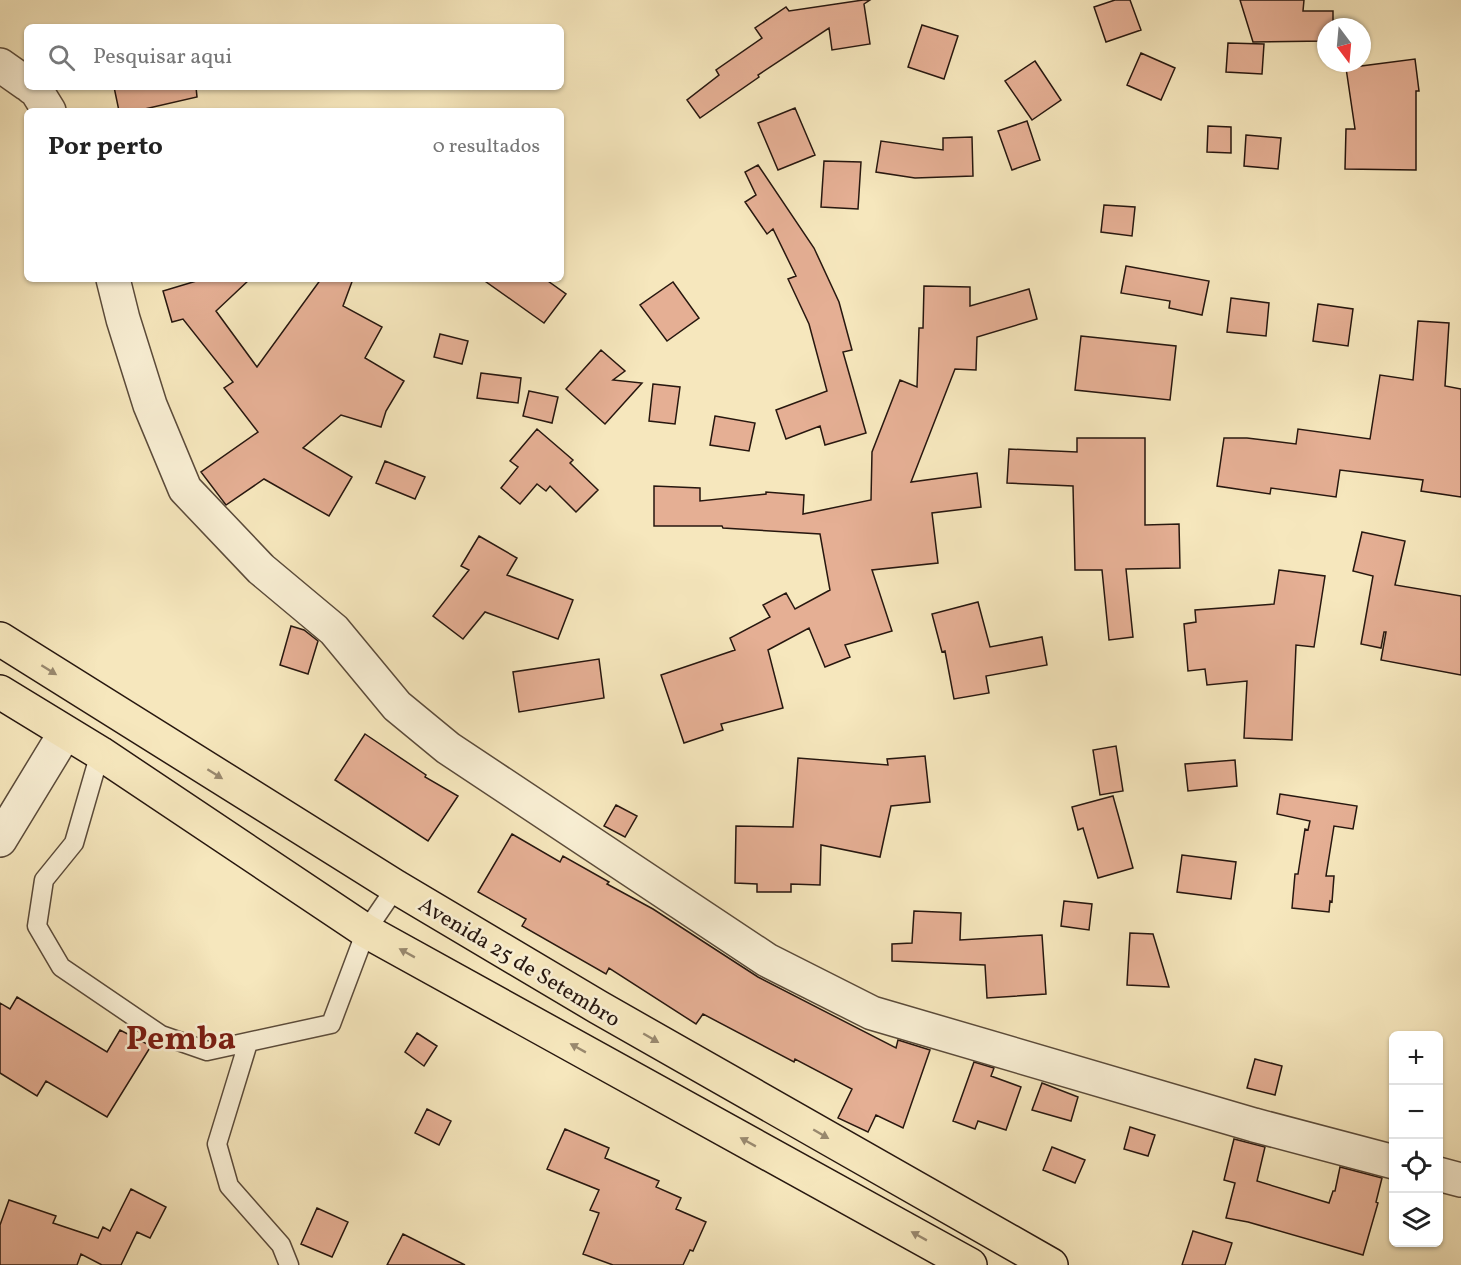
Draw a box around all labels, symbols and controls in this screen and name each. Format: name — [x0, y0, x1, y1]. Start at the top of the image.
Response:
north arrow — [1317, 18, 1371, 72]
search box — [24, 24, 564, 90]
icon: search — [45, 41, 78, 74]
text: Pesquisar aqui — [93, 42, 232, 73]
text: Por perto — [48, 129, 163, 165]
text: 0 resultados — [433, 133, 540, 161]
one-way arrow — [41, 665, 58, 676]
one-way arrow — [207, 768, 223, 779]
street label: Avenida 25 de Setembro — [412, 891, 625, 1036]
one-way arrow — [398, 948, 415, 958]
district label: Pemba — [126, 1017, 236, 1064]
map controls — [1389, 1031, 1443, 1247]
button: + — [1389, 1031, 1443, 1085]
one-way arrow — [643, 1032, 659, 1043]
one-way arrow — [569, 1043, 586, 1053]
button: − — [1389, 1085, 1443, 1139]
one-way arrow — [813, 1129, 830, 1139]
one-way arrow — [739, 1137, 756, 1147]
button: locate — [1389, 1139, 1443, 1193]
button: layers — [1389, 1193, 1443, 1247]
one-way arrow — [910, 1231, 927, 1241]

